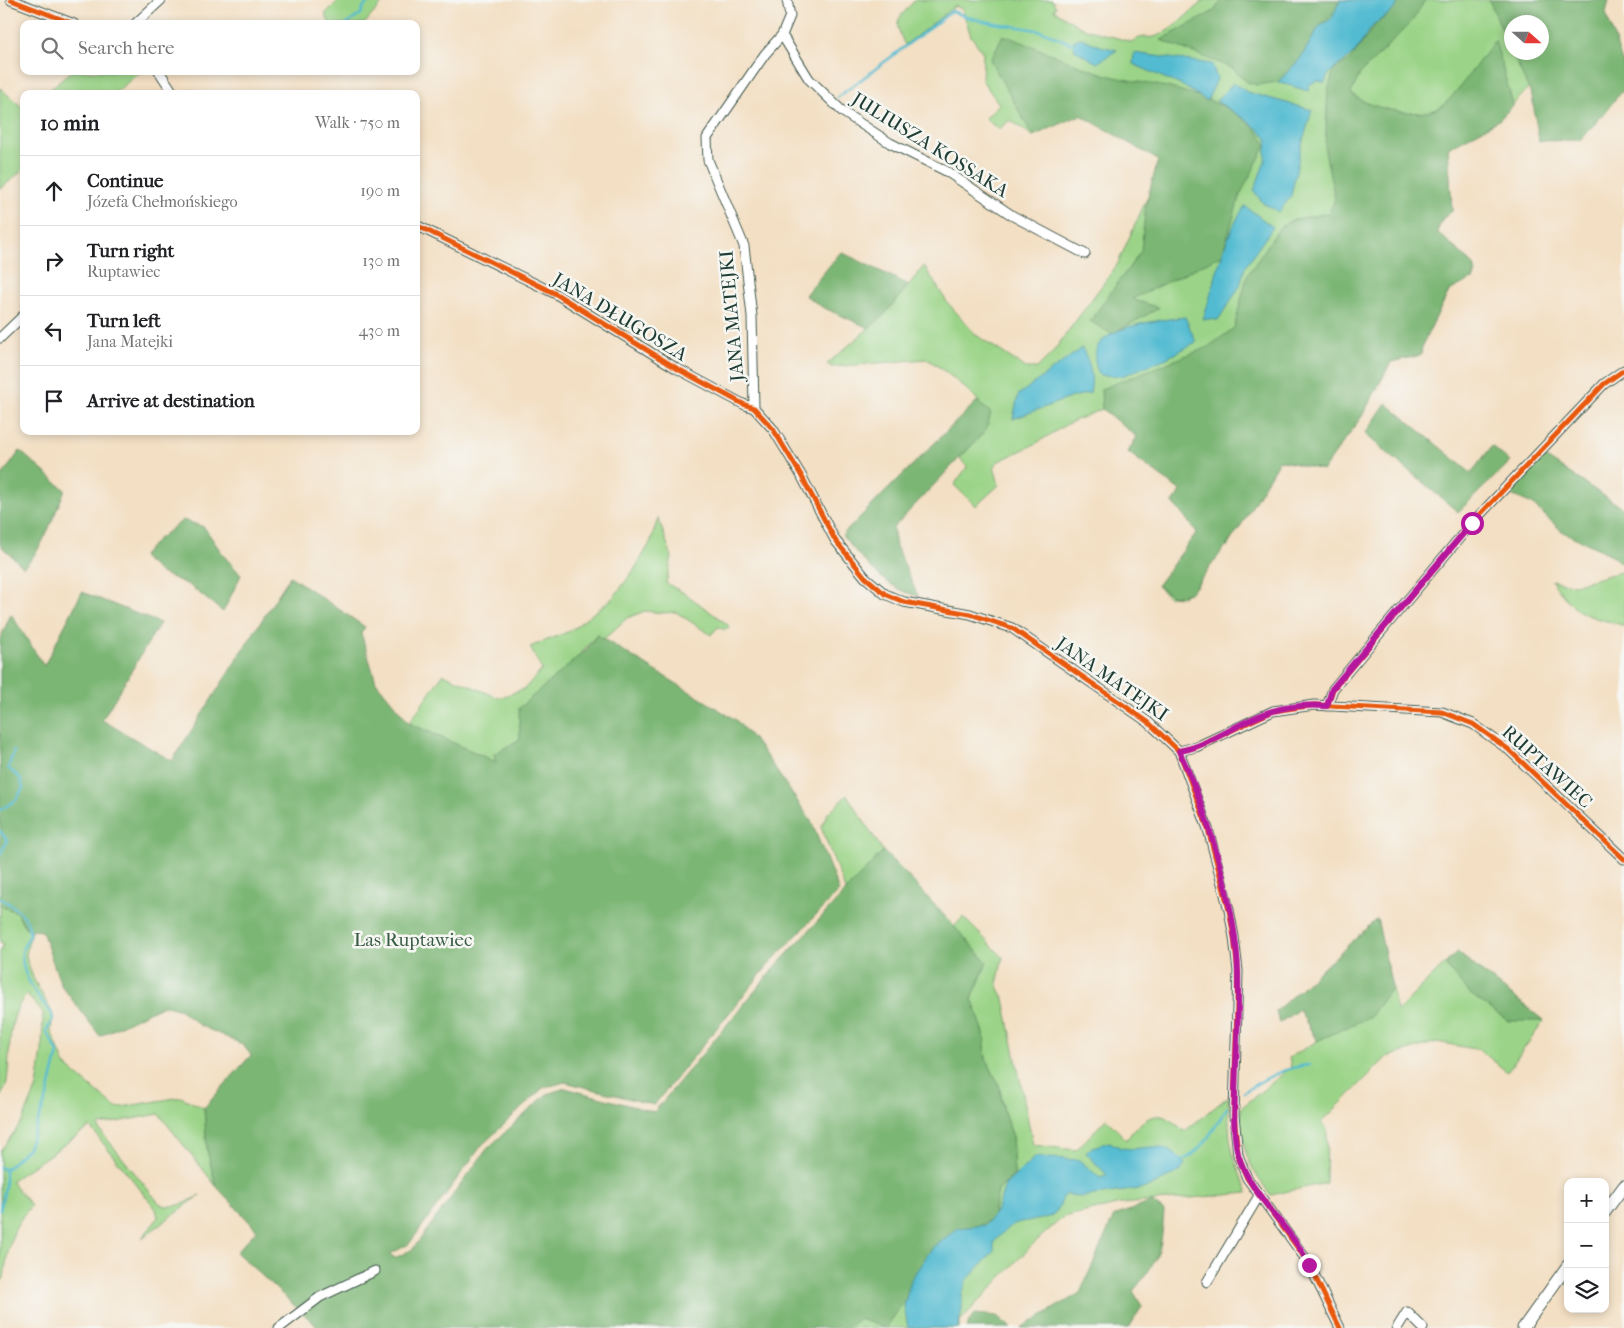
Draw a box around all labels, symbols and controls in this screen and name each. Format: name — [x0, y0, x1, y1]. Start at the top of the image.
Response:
north arrow — [1504, 15, 1549, 60]
search box — [20, 20, 420, 75]
icon: search — [38, 34, 66, 62]
text: Search here — [78, 37, 174, 59]
street label: JULIUSZA KOSSAKA — [846, 87, 1013, 203]
text: 10 min — [40, 111, 99, 135]
text: Walk · 750 m — [315, 113, 400, 132]
text: Continue — [87, 170, 163, 192]
icon: ahead — [40, 177, 68, 205]
text: 190 m — [360, 181, 400, 200]
text: Józefa Chełmońskiego — [87, 192, 238, 211]
text: Turn right — [87, 240, 174, 262]
icon: right — [40, 247, 68, 275]
street label: JANA MATEJKI — [715, 249, 749, 385]
text: 130 m — [362, 251, 400, 270]
text: Ruptawiec — [87, 262, 160, 281]
street label: JANA DŁUGOSZA — [547, 267, 692, 366]
text: Turn left — [87, 310, 161, 332]
icon: left — [40, 317, 68, 345]
text: 430 m — [358, 321, 400, 340]
text: Jana Matejki — [87, 332, 173, 351]
icon: arrive — [40, 387, 68, 415]
text: Arrive at destination — [87, 390, 255, 412]
route start — [1461, 512, 1484, 535]
street label: JANA MATEJKI — [1050, 631, 1172, 726]
street label: RUPTAWIEC — [1497, 721, 1597, 813]
park label: Las Ruptawiec — [354, 929, 472, 951]
map controls — [1564, 1178, 1609, 1313]
button: + — [1564, 1178, 1609, 1223]
button: − — [1564, 1223, 1609, 1268]
route end — [1298, 1254, 1321, 1277]
button: layers — [1564, 1268, 1609, 1313]

